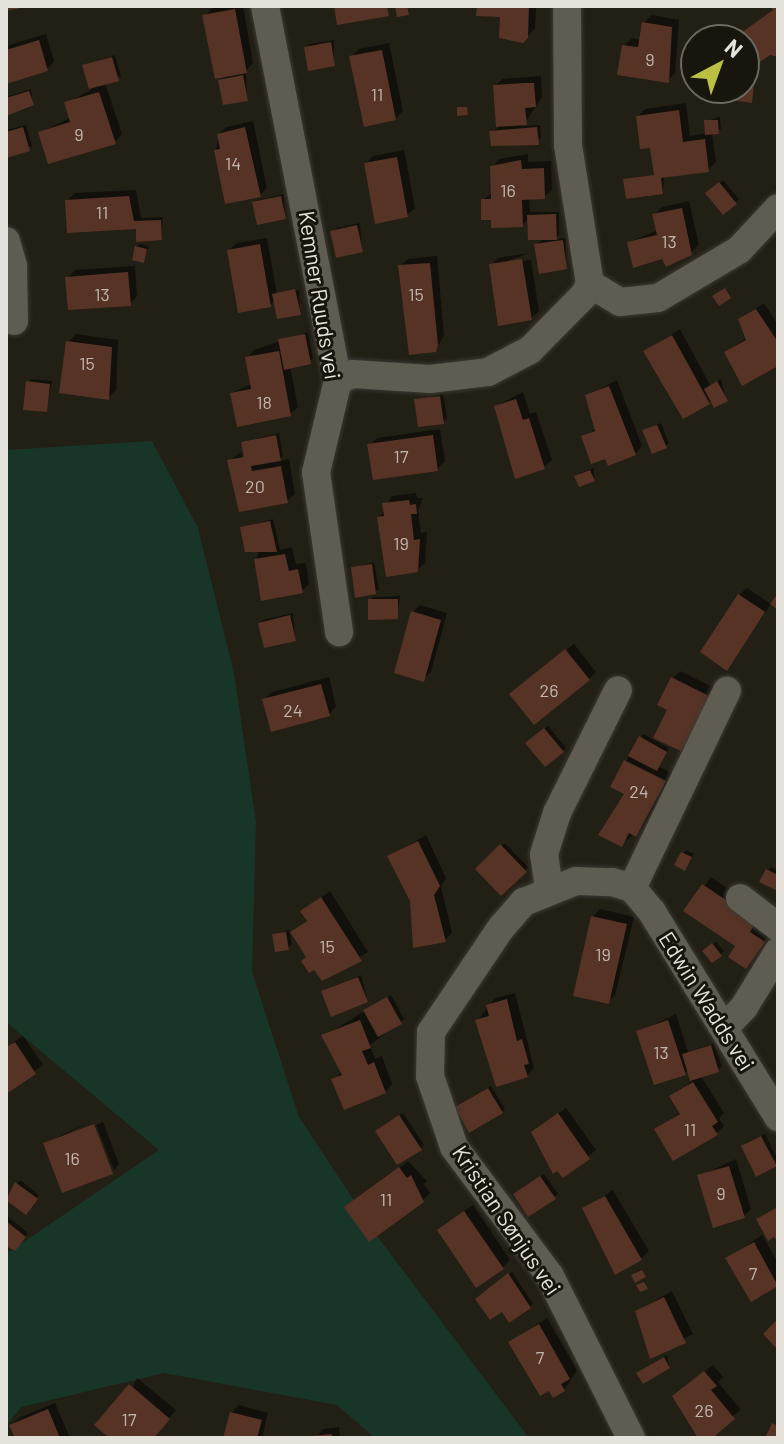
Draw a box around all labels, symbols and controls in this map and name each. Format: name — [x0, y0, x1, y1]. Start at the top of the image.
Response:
north arrow — [680, 24, 760, 104]
text: N — [720, 33, 748, 62]
house number: 9 — [645, 48, 655, 70]
house number: 11 — [371, 83, 383, 105]
house number: 9 — [74, 123, 84, 145]
house number: 14 — [225, 152, 241, 174]
house number: 16 — [500, 179, 516, 201]
house number: 11 — [96, 201, 108, 223]
street label: Kemner Ruuds vei — [294, 209, 346, 381]
house number: 13 — [661, 230, 677, 252]
house number: 13 — [94, 283, 110, 305]
house number: 15 — [408, 283, 424, 305]
house number: 15 — [79, 352, 95, 374]
house number: 18 — [256, 391, 272, 413]
house number: 17 — [394, 445, 408, 467]
house number: 20 — [245, 475, 265, 497]
house number: 19 — [393, 532, 409, 554]
house number: 26 — [540, 679, 558, 701]
house number: 24 — [283, 699, 303, 721]
house number: 24 — [629, 780, 649, 802]
street label: Edwin Wadds vei — [654, 927, 760, 1075]
house number: 15 — [319, 935, 335, 957]
house number: 19 — [595, 943, 611, 965]
house number: 13 — [653, 1041, 669, 1063]
house number: 11 — [684, 1118, 696, 1140]
street label: Kristian Sønjus vei — [447, 1140, 567, 1300]
house number: 16 — [64, 1147, 80, 1169]
house number: 9 — [716, 1182, 726, 1204]
house number: 11 — [380, 1188, 392, 1210]
house number: 7 — [749, 1262, 757, 1284]
house number: 7 — [536, 1346, 544, 1368]
house number: 26 — [695, 1399, 713, 1421]
house number: 17 — [122, 1408, 136, 1430]

